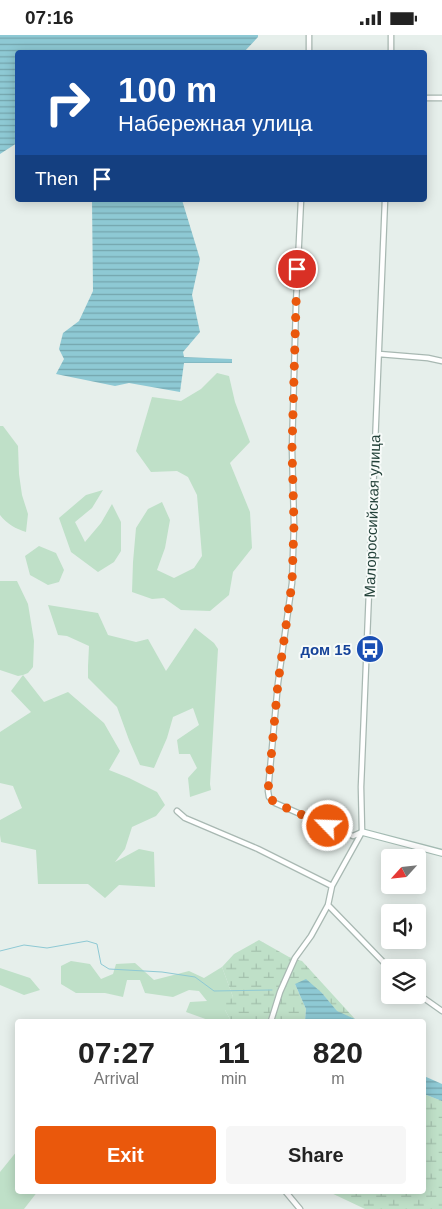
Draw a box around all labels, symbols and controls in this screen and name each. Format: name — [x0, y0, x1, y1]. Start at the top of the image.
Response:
text: 07:16 — [25, 7, 74, 28]
icon: right — [35, 70, 100, 135]
text: 100 m — [118, 70, 217, 109]
text: Набережная улица — [118, 111, 313, 136]
icon: arrive — [88, 165, 116, 193]
text: Then — [35, 168, 78, 189]
pin — [276, 248, 318, 290]
icon: arrive — [283, 255, 311, 283]
street label: Малороссийская улица — [361, 434, 383, 598]
bus stop icon: дом 15 — [355, 634, 385, 664]
place label: дом 15 — [301, 641, 351, 658]
position arrow — [301, 799, 353, 851]
north arrow — [381, 849, 426, 894]
map controls — [381, 849, 426, 1004]
button: sound — [381, 904, 426, 949]
button: layers — [381, 959, 426, 1004]
text: 07:27 — [78, 1036, 155, 1069]
text: 11 — [218, 1036, 250, 1069]
text: 820 — [313, 1036, 363, 1069]
text: Arrival — [94, 1070, 139, 1087]
text: min — [221, 1070, 247, 1087]
text: m — [331, 1070, 344, 1087]
button: Exit — [35, 1126, 216, 1184]
button: Share — [226, 1126, 406, 1184]

